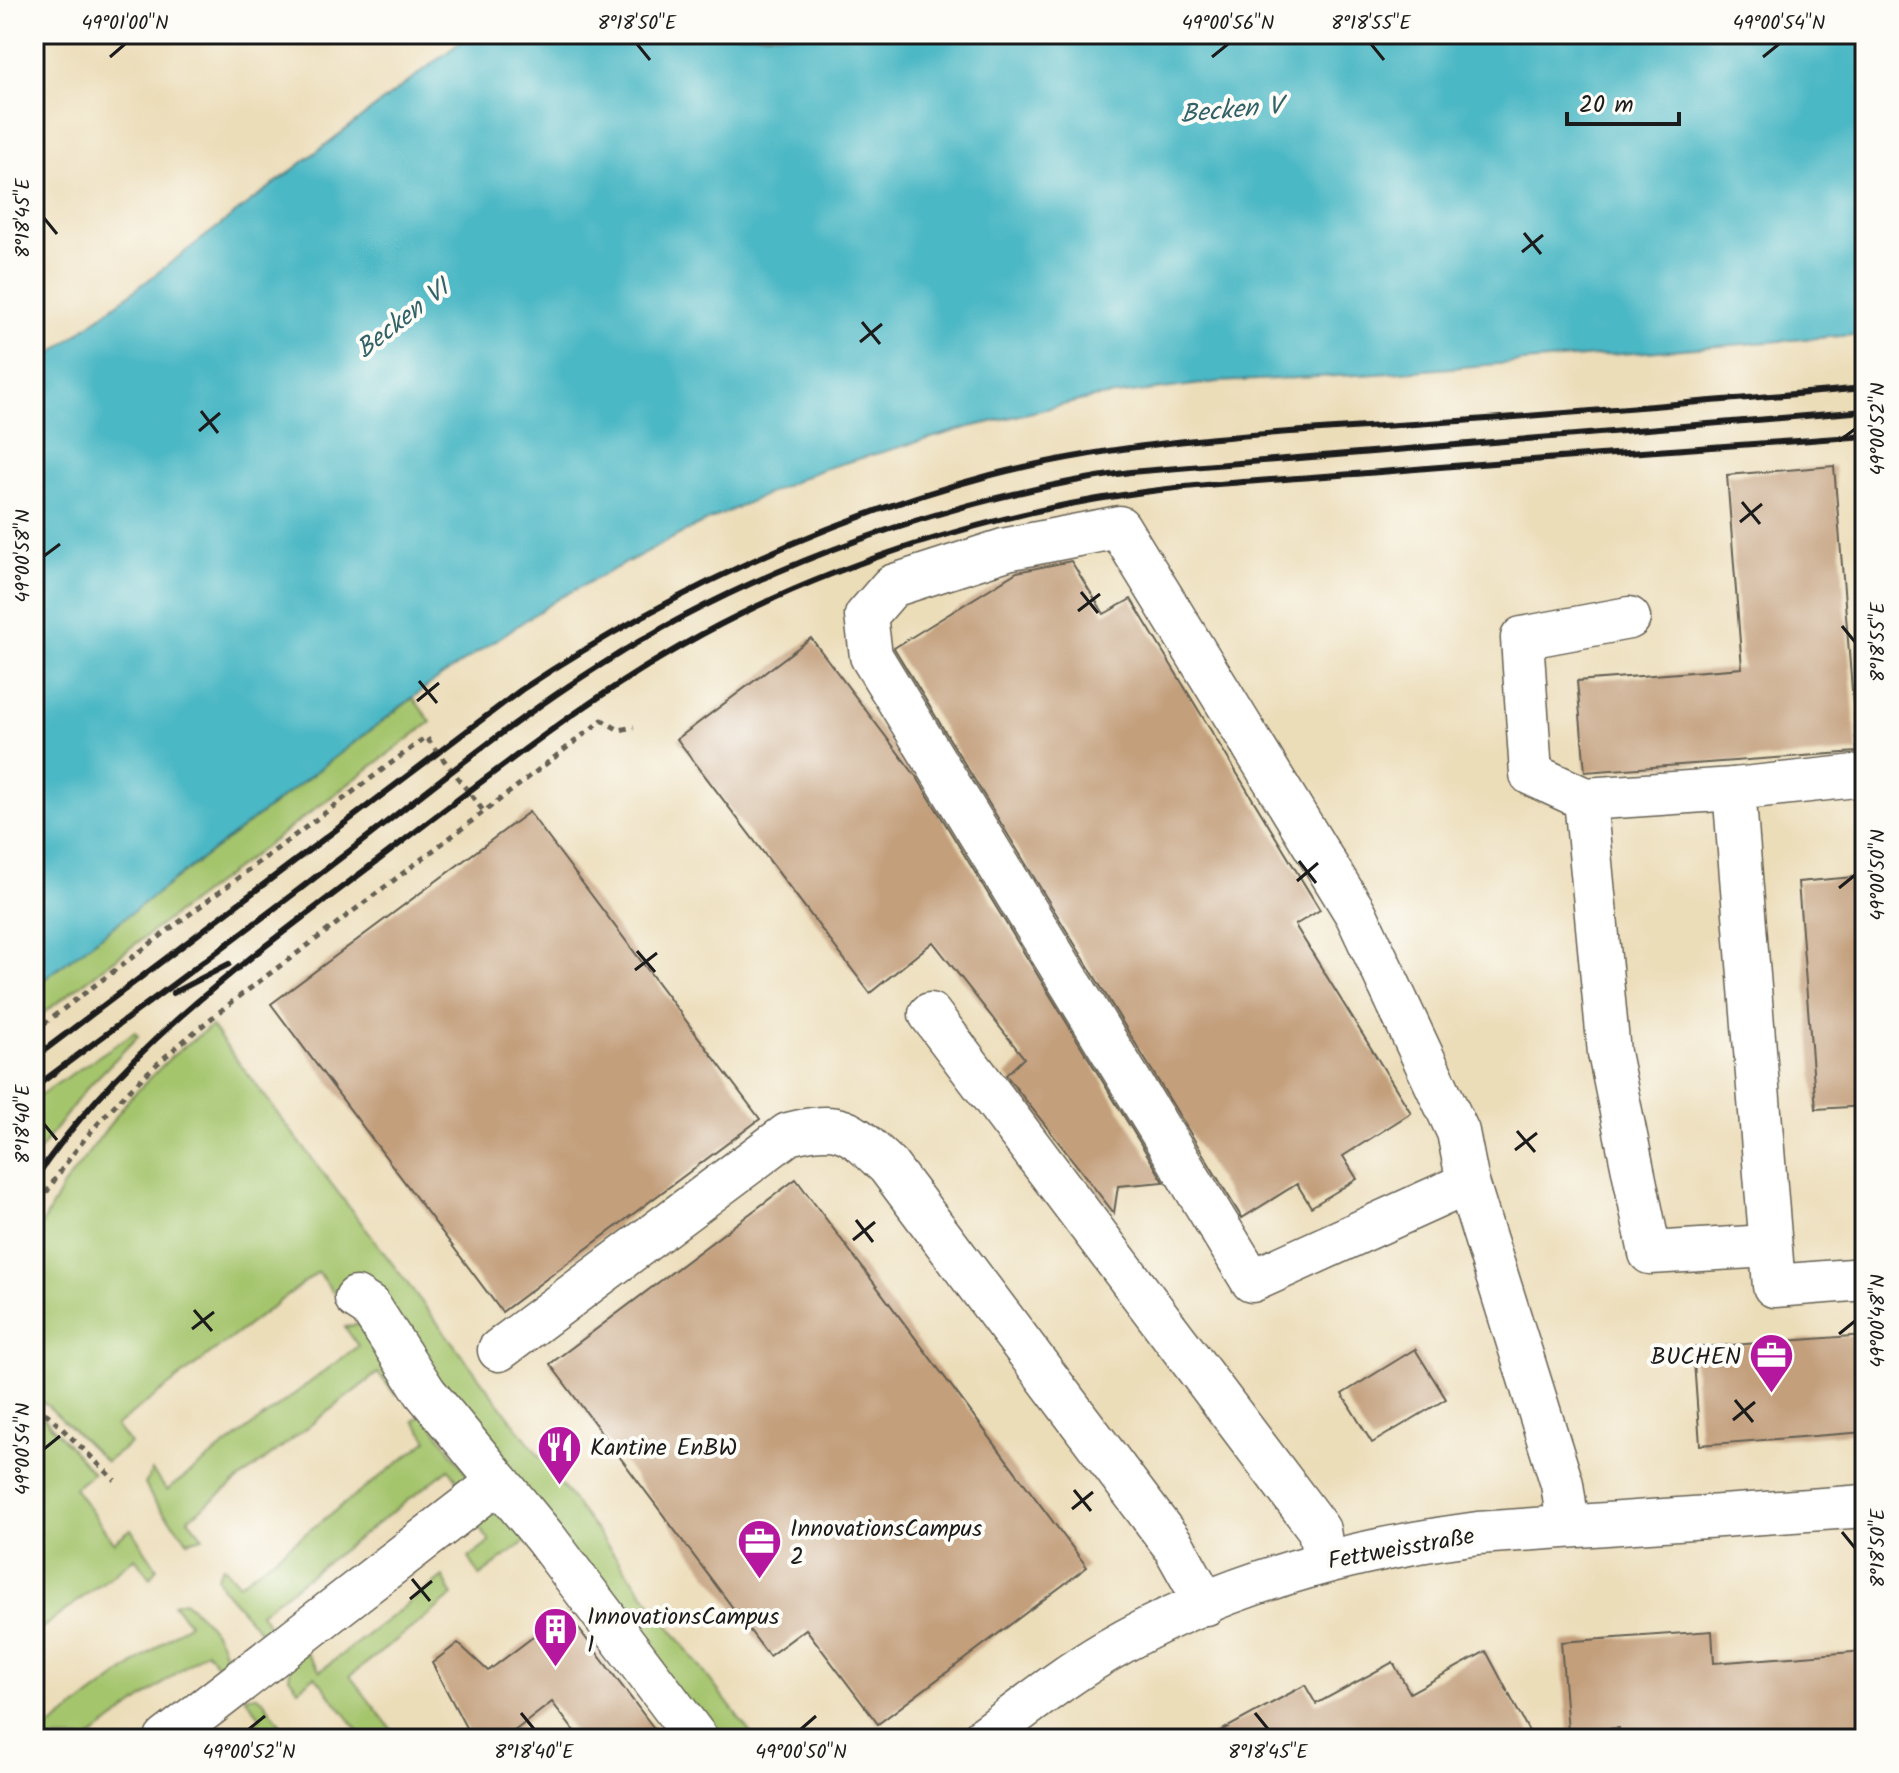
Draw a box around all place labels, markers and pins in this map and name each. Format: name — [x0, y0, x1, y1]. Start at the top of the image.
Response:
office icon: BUCHEN — [1748, 1332, 1796, 1395]
place label: BUCHEN — [1651, 1338, 1741, 1377]
restaurant icon: Kantine EnBW — [535, 1423, 583, 1486]
place label: Kantine EnBW — [590, 1429, 737, 1468]
place label: InnovationsCampus 2 — [790, 1510, 982, 1577]
office icon: InnovationsCampus 2 — [735, 1518, 783, 1581]
place label: InnovationsCampus 1 — [587, 1598, 779, 1665]
building icon: InnovationsCampus 1 — [532, 1606, 580, 1669]

